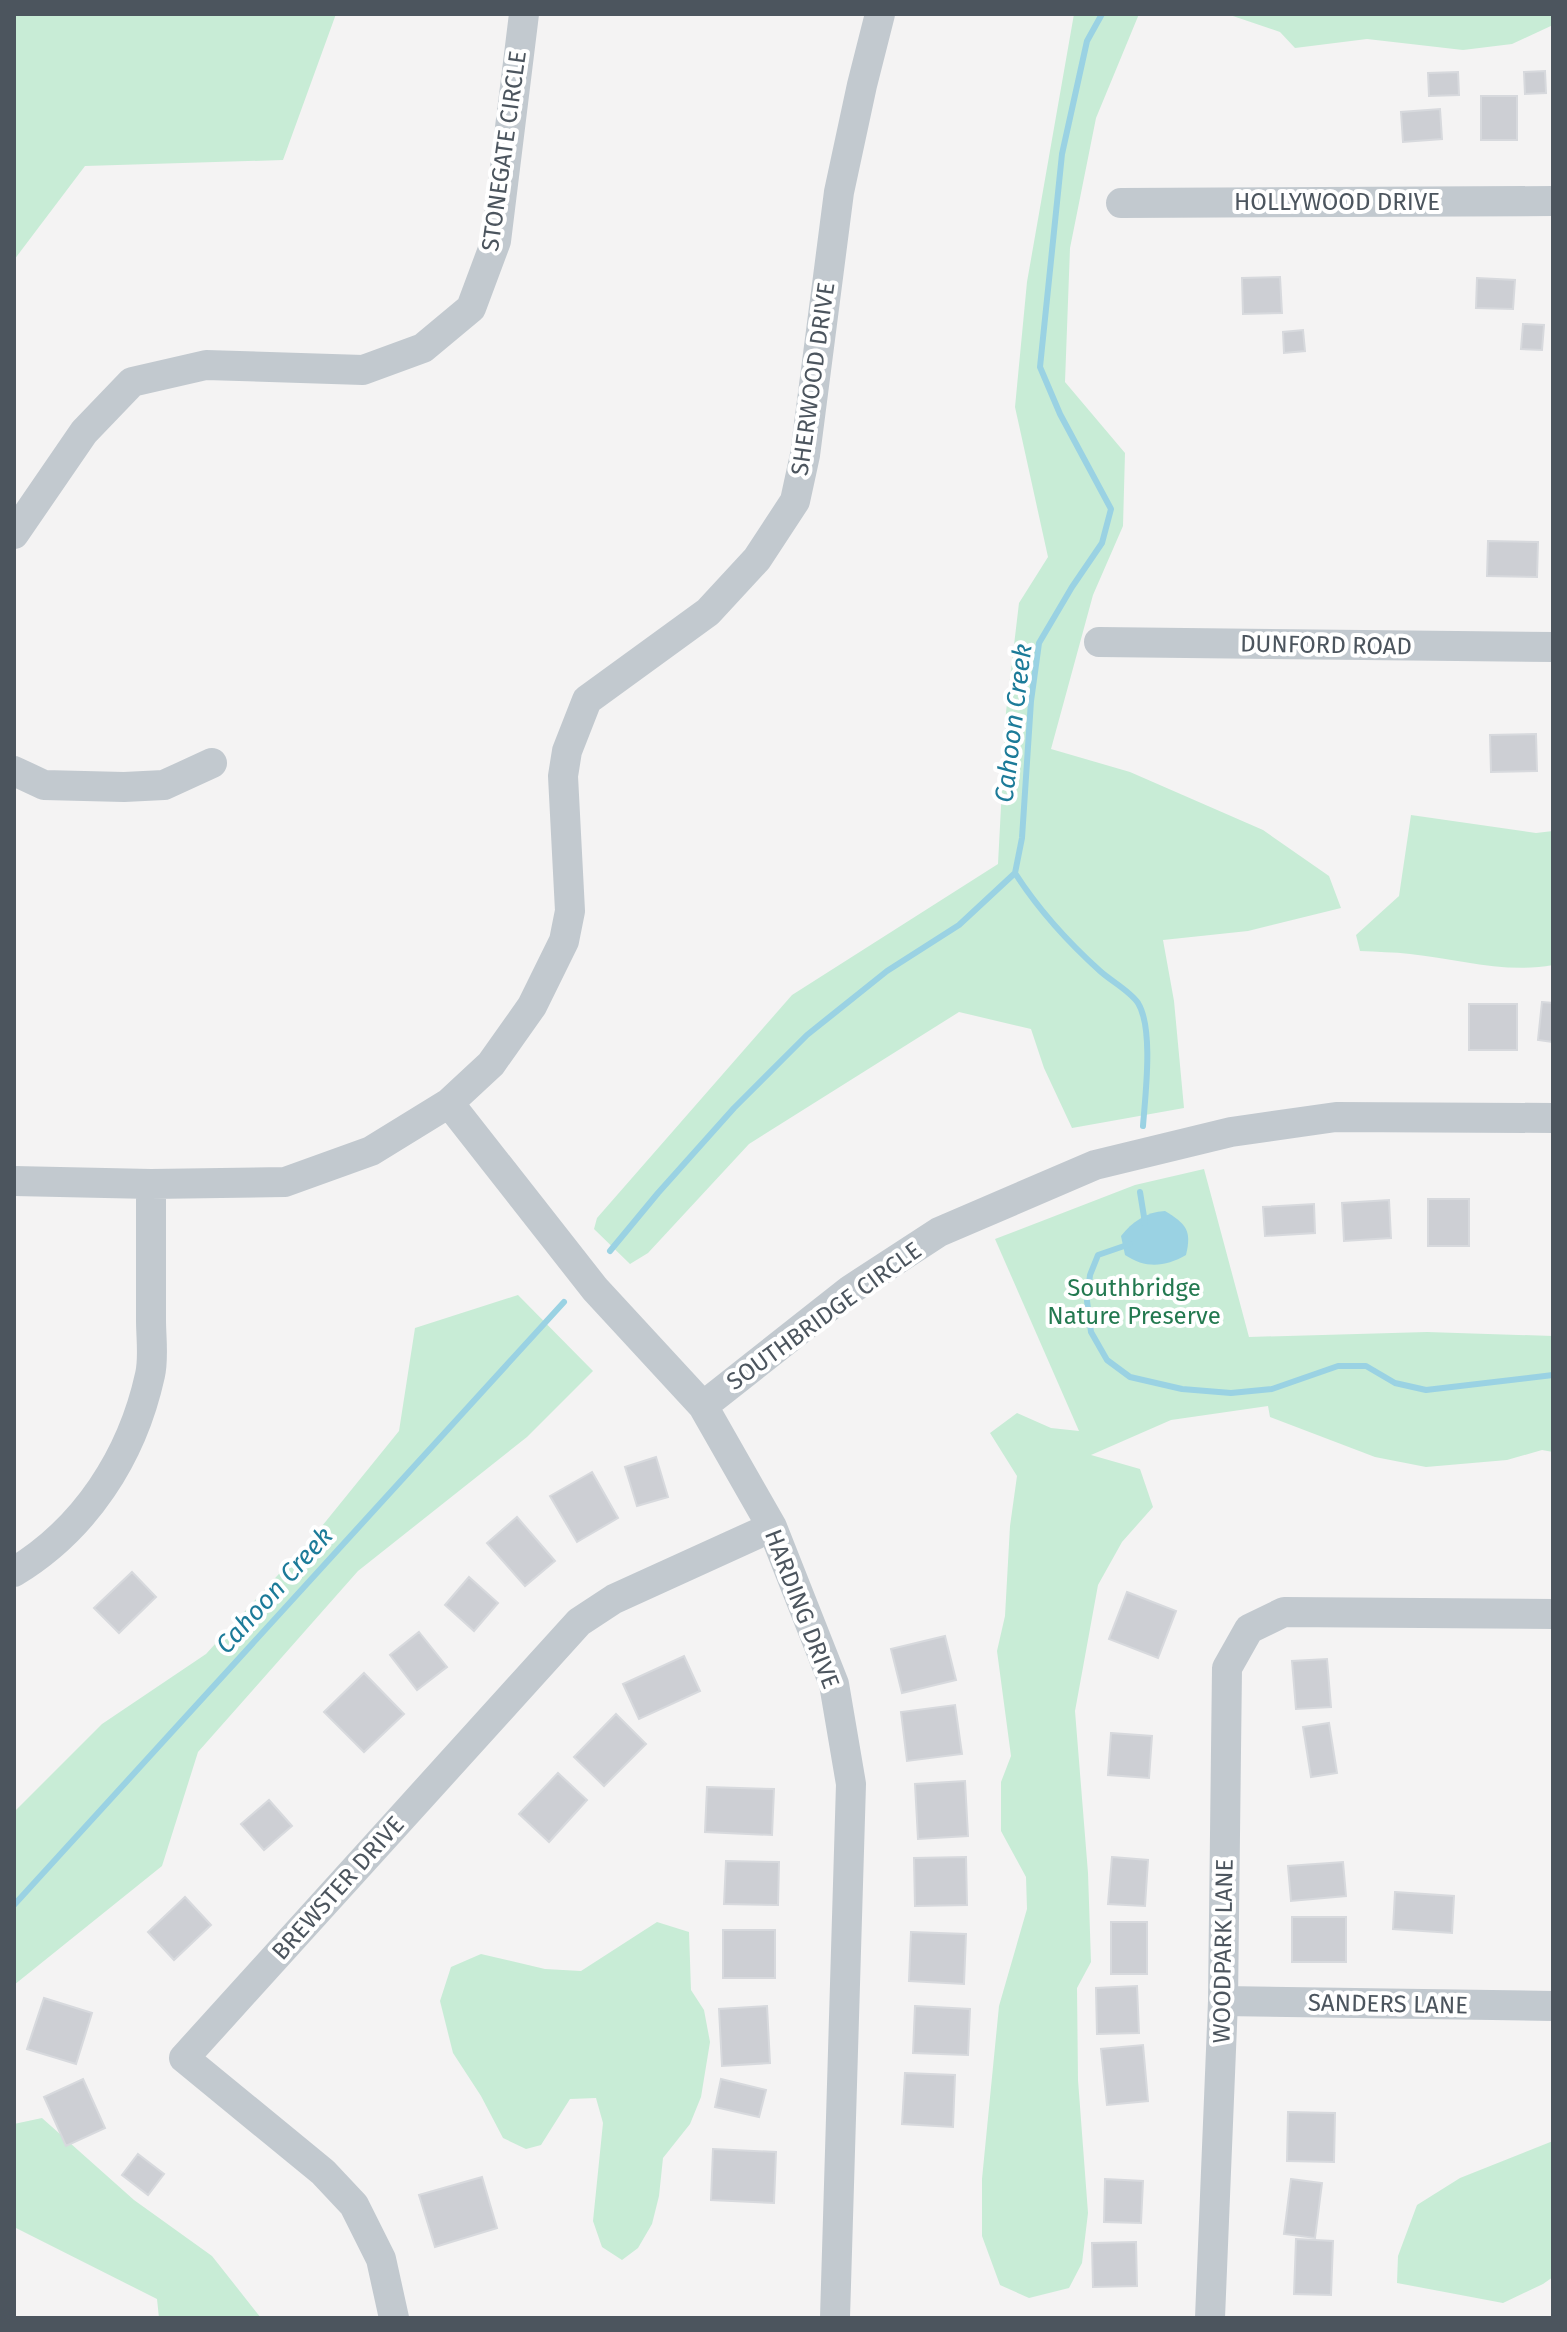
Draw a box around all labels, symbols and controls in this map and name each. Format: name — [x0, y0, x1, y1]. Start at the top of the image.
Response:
street label: STONEGATE CIRCLE — [476, 49, 532, 253]
street label: HOLLYWOOD DRIVE — [1234, 188, 1440, 216]
street label: SHERWOOD DRIVE — [786, 281, 840, 477]
street label: DUNFORD ROAD — [1240, 630, 1412, 660]
water label: Cahoon Creek — [988, 642, 1039, 804]
street label: SOUTHBRIDGE CIRCLE — [721, 1236, 927, 1396]
park label: Southbridge Nature Preserve — [1047, 1274, 1221, 1330]
water label: Cahoon Creek — [209, 1521, 339, 1660]
street label: HARDING DRIVE — [759, 1525, 845, 1693]
street label: BREWSTER DRIVE — [266, 1810, 410, 1966]
street label: WOODPARK LANE — [1207, 1858, 1239, 2044]
street label: SANDERS LANE — [1308, 1989, 1468, 2019]

